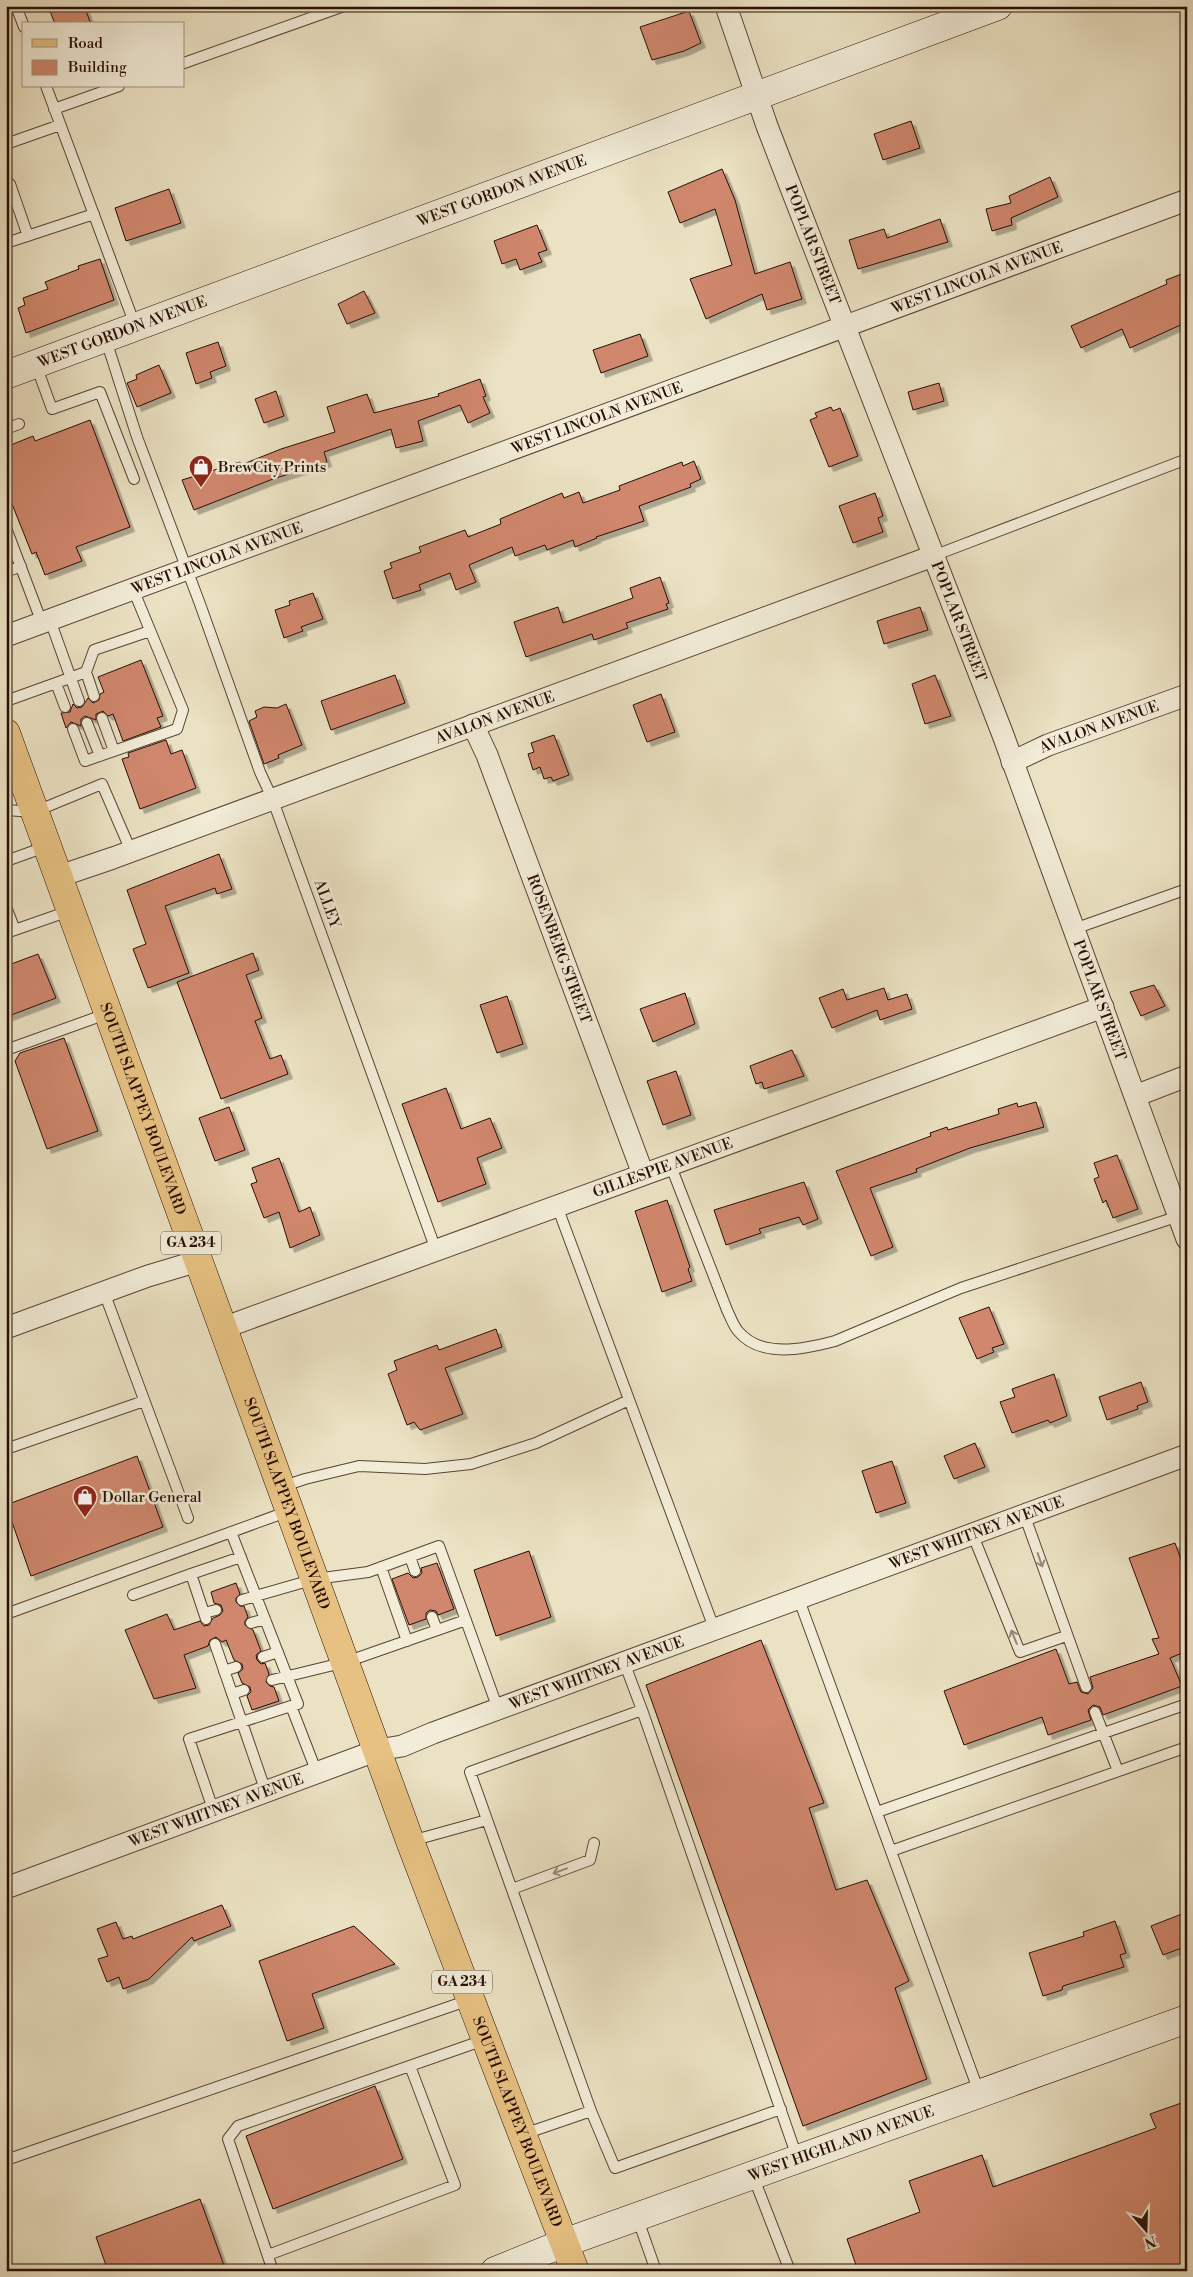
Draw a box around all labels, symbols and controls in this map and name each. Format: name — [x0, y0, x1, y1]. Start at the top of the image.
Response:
legend — [22, 22, 185, 88]
text: Road — [68, 34, 103, 53]
text: Building — [67, 58, 127, 77]
street label: WEST GORDON AVENUE — [414, 150, 589, 231]
street label: POPLAR STREET — [781, 182, 845, 308]
street label: WEST LINCOLN AVENUE — [888, 237, 1065, 318]
street label: WEST GORDON AVENUE — [34, 292, 209, 372]
street label: WEST LINCOLN AVENUE — [508, 378, 685, 458]
shop icon: BrewCity Prints — [188, 454, 214, 488]
place label: BrewCity Prints — [217, 458, 326, 477]
street label: WEST LINCOLN AVENUE — [128, 518, 305, 599]
street label: POPLAR STREET — [927, 559, 991, 684]
street label: AVALON AVENUE — [432, 687, 557, 748]
street label: AVALON AVENUE — [1035, 696, 1161, 758]
street label: ROSENBERG STREET — [523, 872, 596, 1027]
street label: ALLEY — [309, 876, 345, 932]
street label: POPLAR STREET — [1069, 937, 1131, 1063]
street label: SOUTH SLAPPEY BOULEVARD — [96, 1000, 190, 1218]
street label: GILLESPIE AVENUE — [590, 1133, 735, 1202]
road number: GA 234 — [161, 1232, 221, 1254]
street label: SOUTH SLAPPEY BOULEVARD — [240, 1395, 334, 1612]
shop icon: Dollar General — [72, 1484, 98, 1518]
place label: Dollar General — [102, 1488, 202, 1507]
street label: WEST WHITNEY AVENUE — [886, 1492, 1067, 1574]
one-way arrow — [1036, 1551, 1045, 1567]
one-way arrow — [1009, 1630, 1018, 1645]
street label: WEST WHITNEY AVENUE — [506, 1632, 687, 1714]
street label: WEST WHITNEY AVENUE — [125, 1769, 306, 1852]
one-way arrow — [553, 1867, 568, 1876]
road number: GA 234 — [432, 1970, 492, 1994]
street label: SOUTH SLAPPEY BOULEVARD — [468, 2014, 567, 2230]
street label: WEST HIGHLAND AVENUE — [745, 2101, 937, 2186]
north arrow — [1120, 2204, 1170, 2254]
text: N — [1142, 2231, 1158, 2252]

